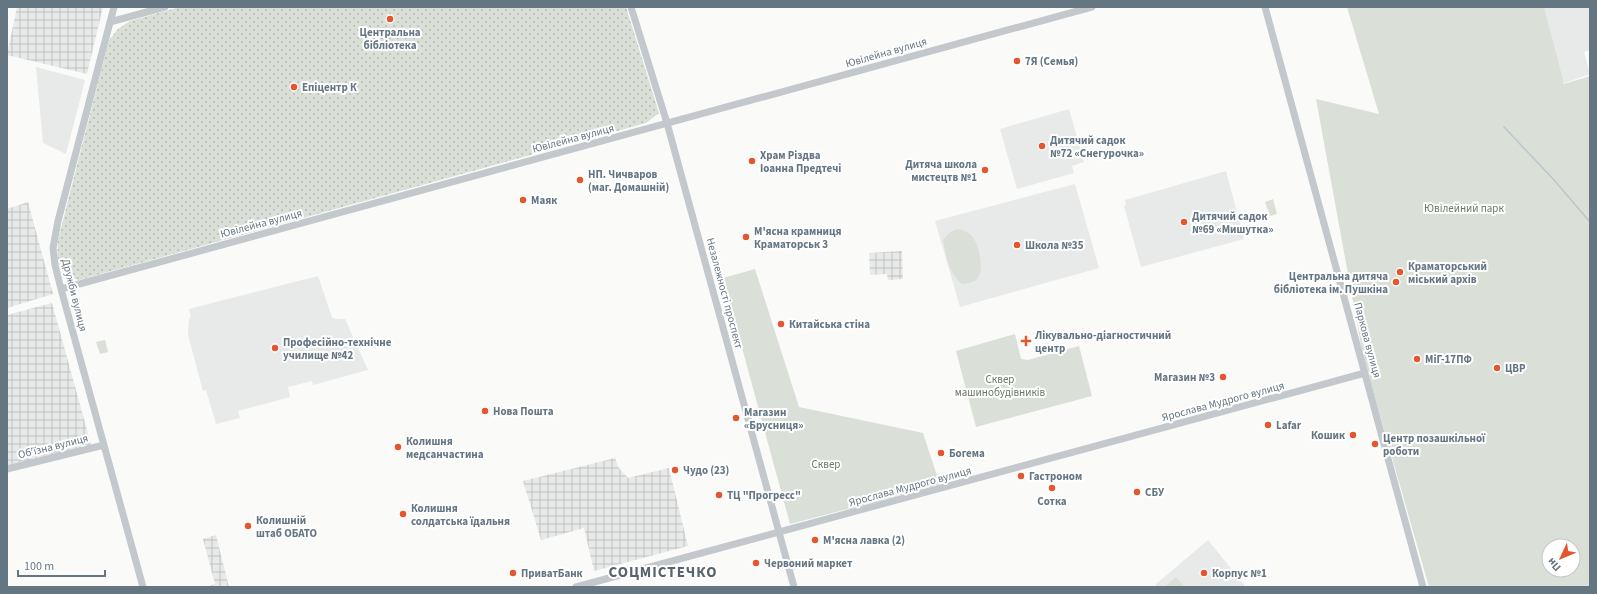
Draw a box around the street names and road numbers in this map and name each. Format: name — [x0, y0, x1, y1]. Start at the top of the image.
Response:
street label: Ювілейна вулиця — [844, 34, 929, 71]
street label: Ювілейна вулиця — [531, 120, 616, 157]
street label: Ювілейна вулиця — [219, 205, 304, 242]
street label: Незалежності проспект — [703, 236, 747, 350]
street label: Дружби вулиця — [58, 257, 91, 333]
street label: Паркова вулиця — [1350, 301, 1385, 380]
street label: Ярослава Мудрого вулиця — [1160, 378, 1286, 425]
street label: Об’їзна вулиця — [16, 431, 90, 462]
street label: Ярослава Мудрого вулиця — [847, 463, 973, 510]

